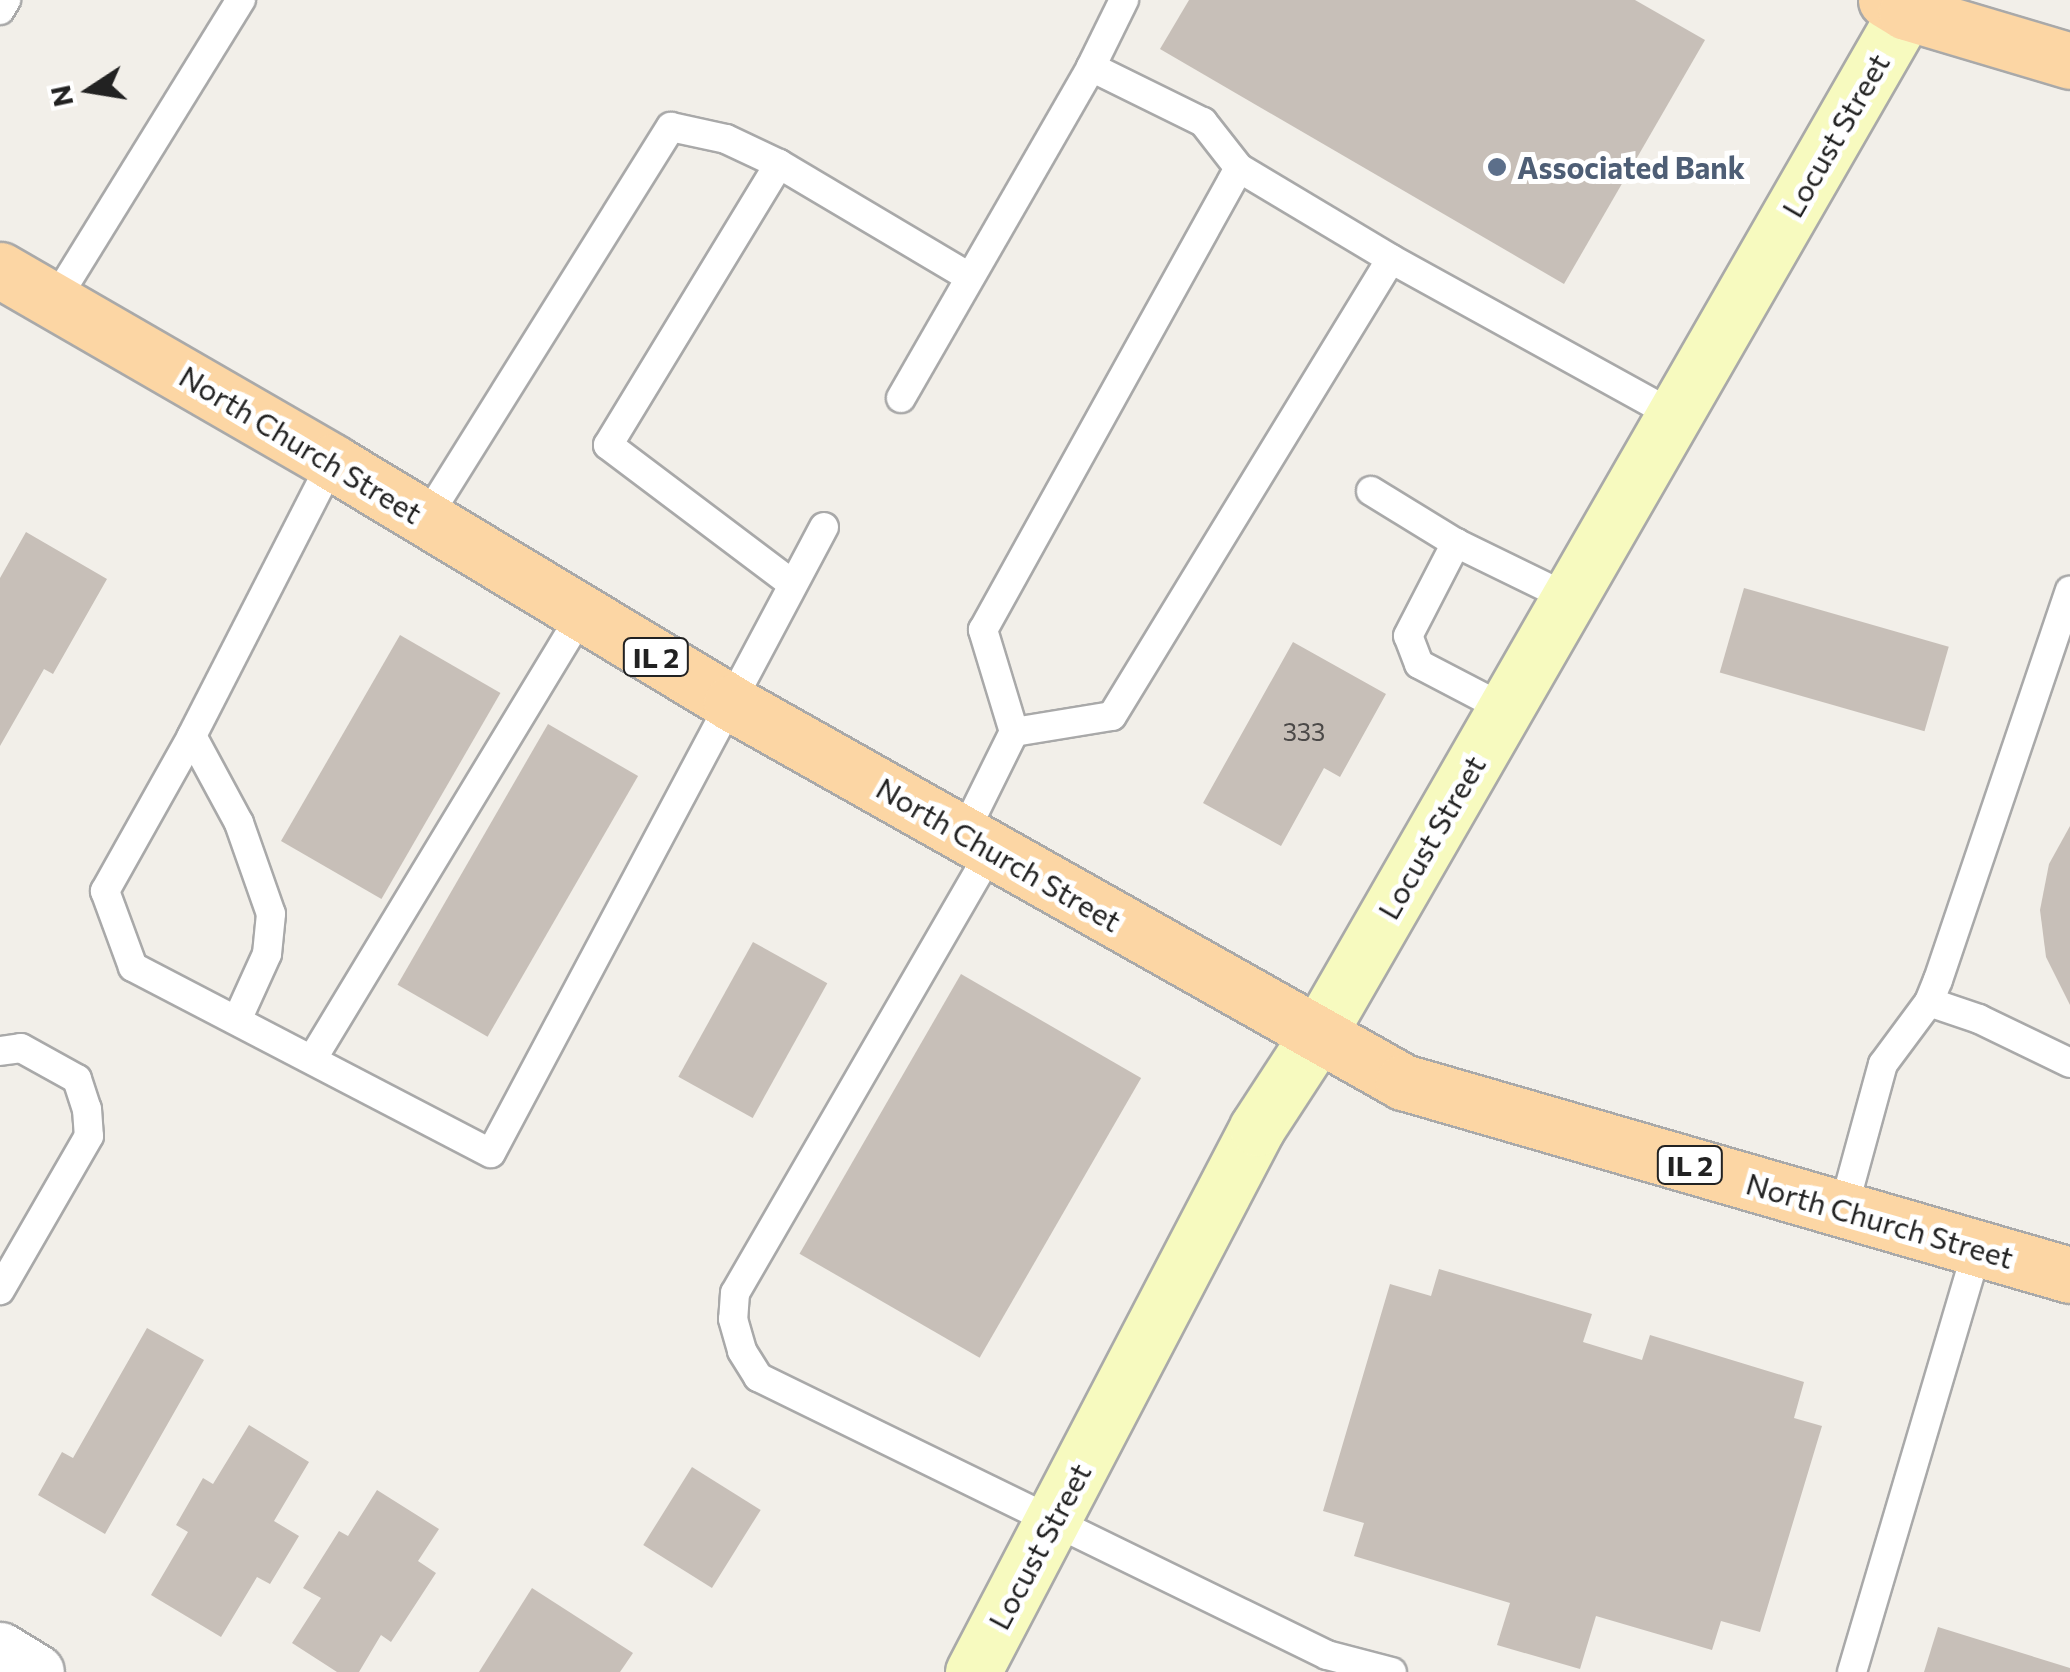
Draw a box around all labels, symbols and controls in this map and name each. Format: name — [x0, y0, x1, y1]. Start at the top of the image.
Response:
north arrow — [40, 40, 140, 140]
street label: Locust Street — [1774, 47, 1896, 223]
text: N — [42, 82, 79, 110]
place label: Associated Bank — [1517, 149, 1745, 185]
marker: Associated Bank — [1486, 156, 1508, 178]
street label: North Church Street — [173, 357, 429, 531]
road number: IL 2 — [621, 634, 691, 680]
house number: 333 — [1283, 716, 1325, 746]
street label: Locust Street — [1370, 749, 1492, 925]
street label: North Church Street — [870, 769, 1128, 939]
road number: IL 2 — [1655, 1142, 1725, 1188]
street label: North Church Street — [1742, 1165, 2018, 1275]
street label: Locust Street — [980, 1457, 1098, 1635]

